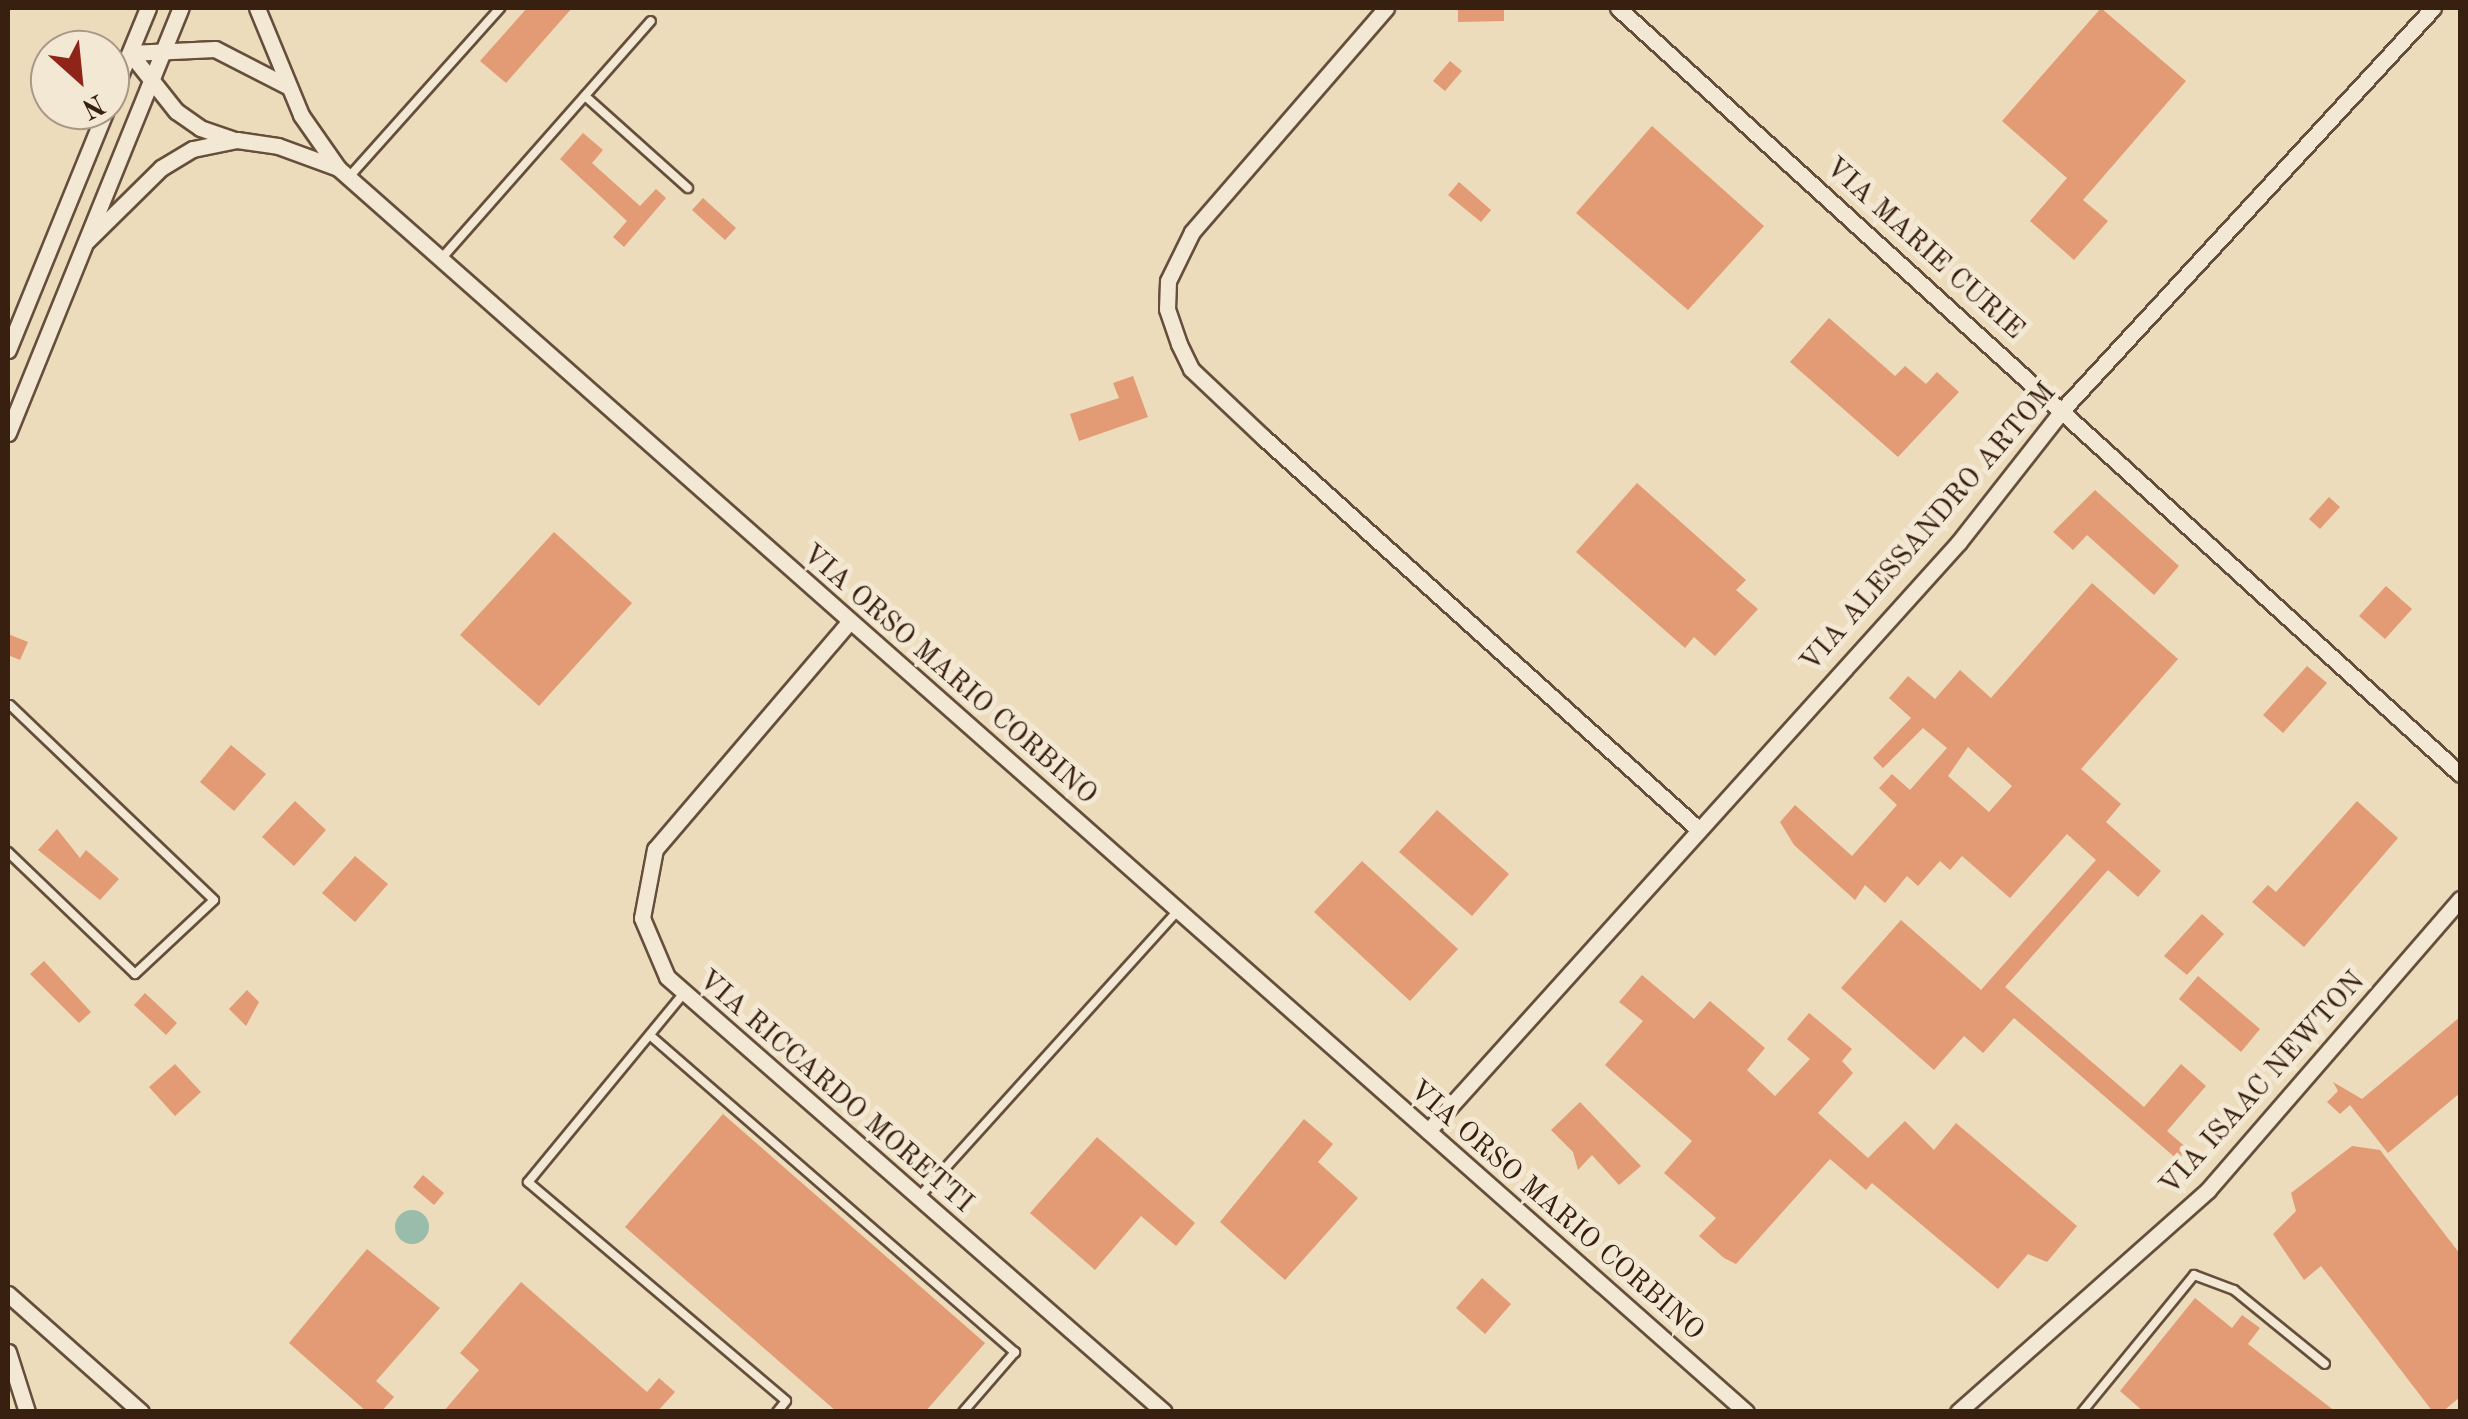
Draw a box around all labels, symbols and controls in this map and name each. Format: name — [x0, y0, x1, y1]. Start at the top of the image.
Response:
north arrow — [30, 30, 130, 130]
text: N — [77, 88, 109, 122]
street label: VIA MARIE CURIE — [1818, 151, 2030, 347]
street label: VIA ALESSANDRO ARTOM — [1794, 377, 2064, 679]
street label: VIA ORSO MARIO CORBINO — [795, 538, 1103, 812]
street label: VIA RICCARDO MORETTI — [691, 963, 979, 1221]
street label: VIA ISAAC NEWTON — [2154, 965, 2372, 1203]
street label: VIA ORSO MARIO CORBINO — [1402, 1074, 1710, 1348]

